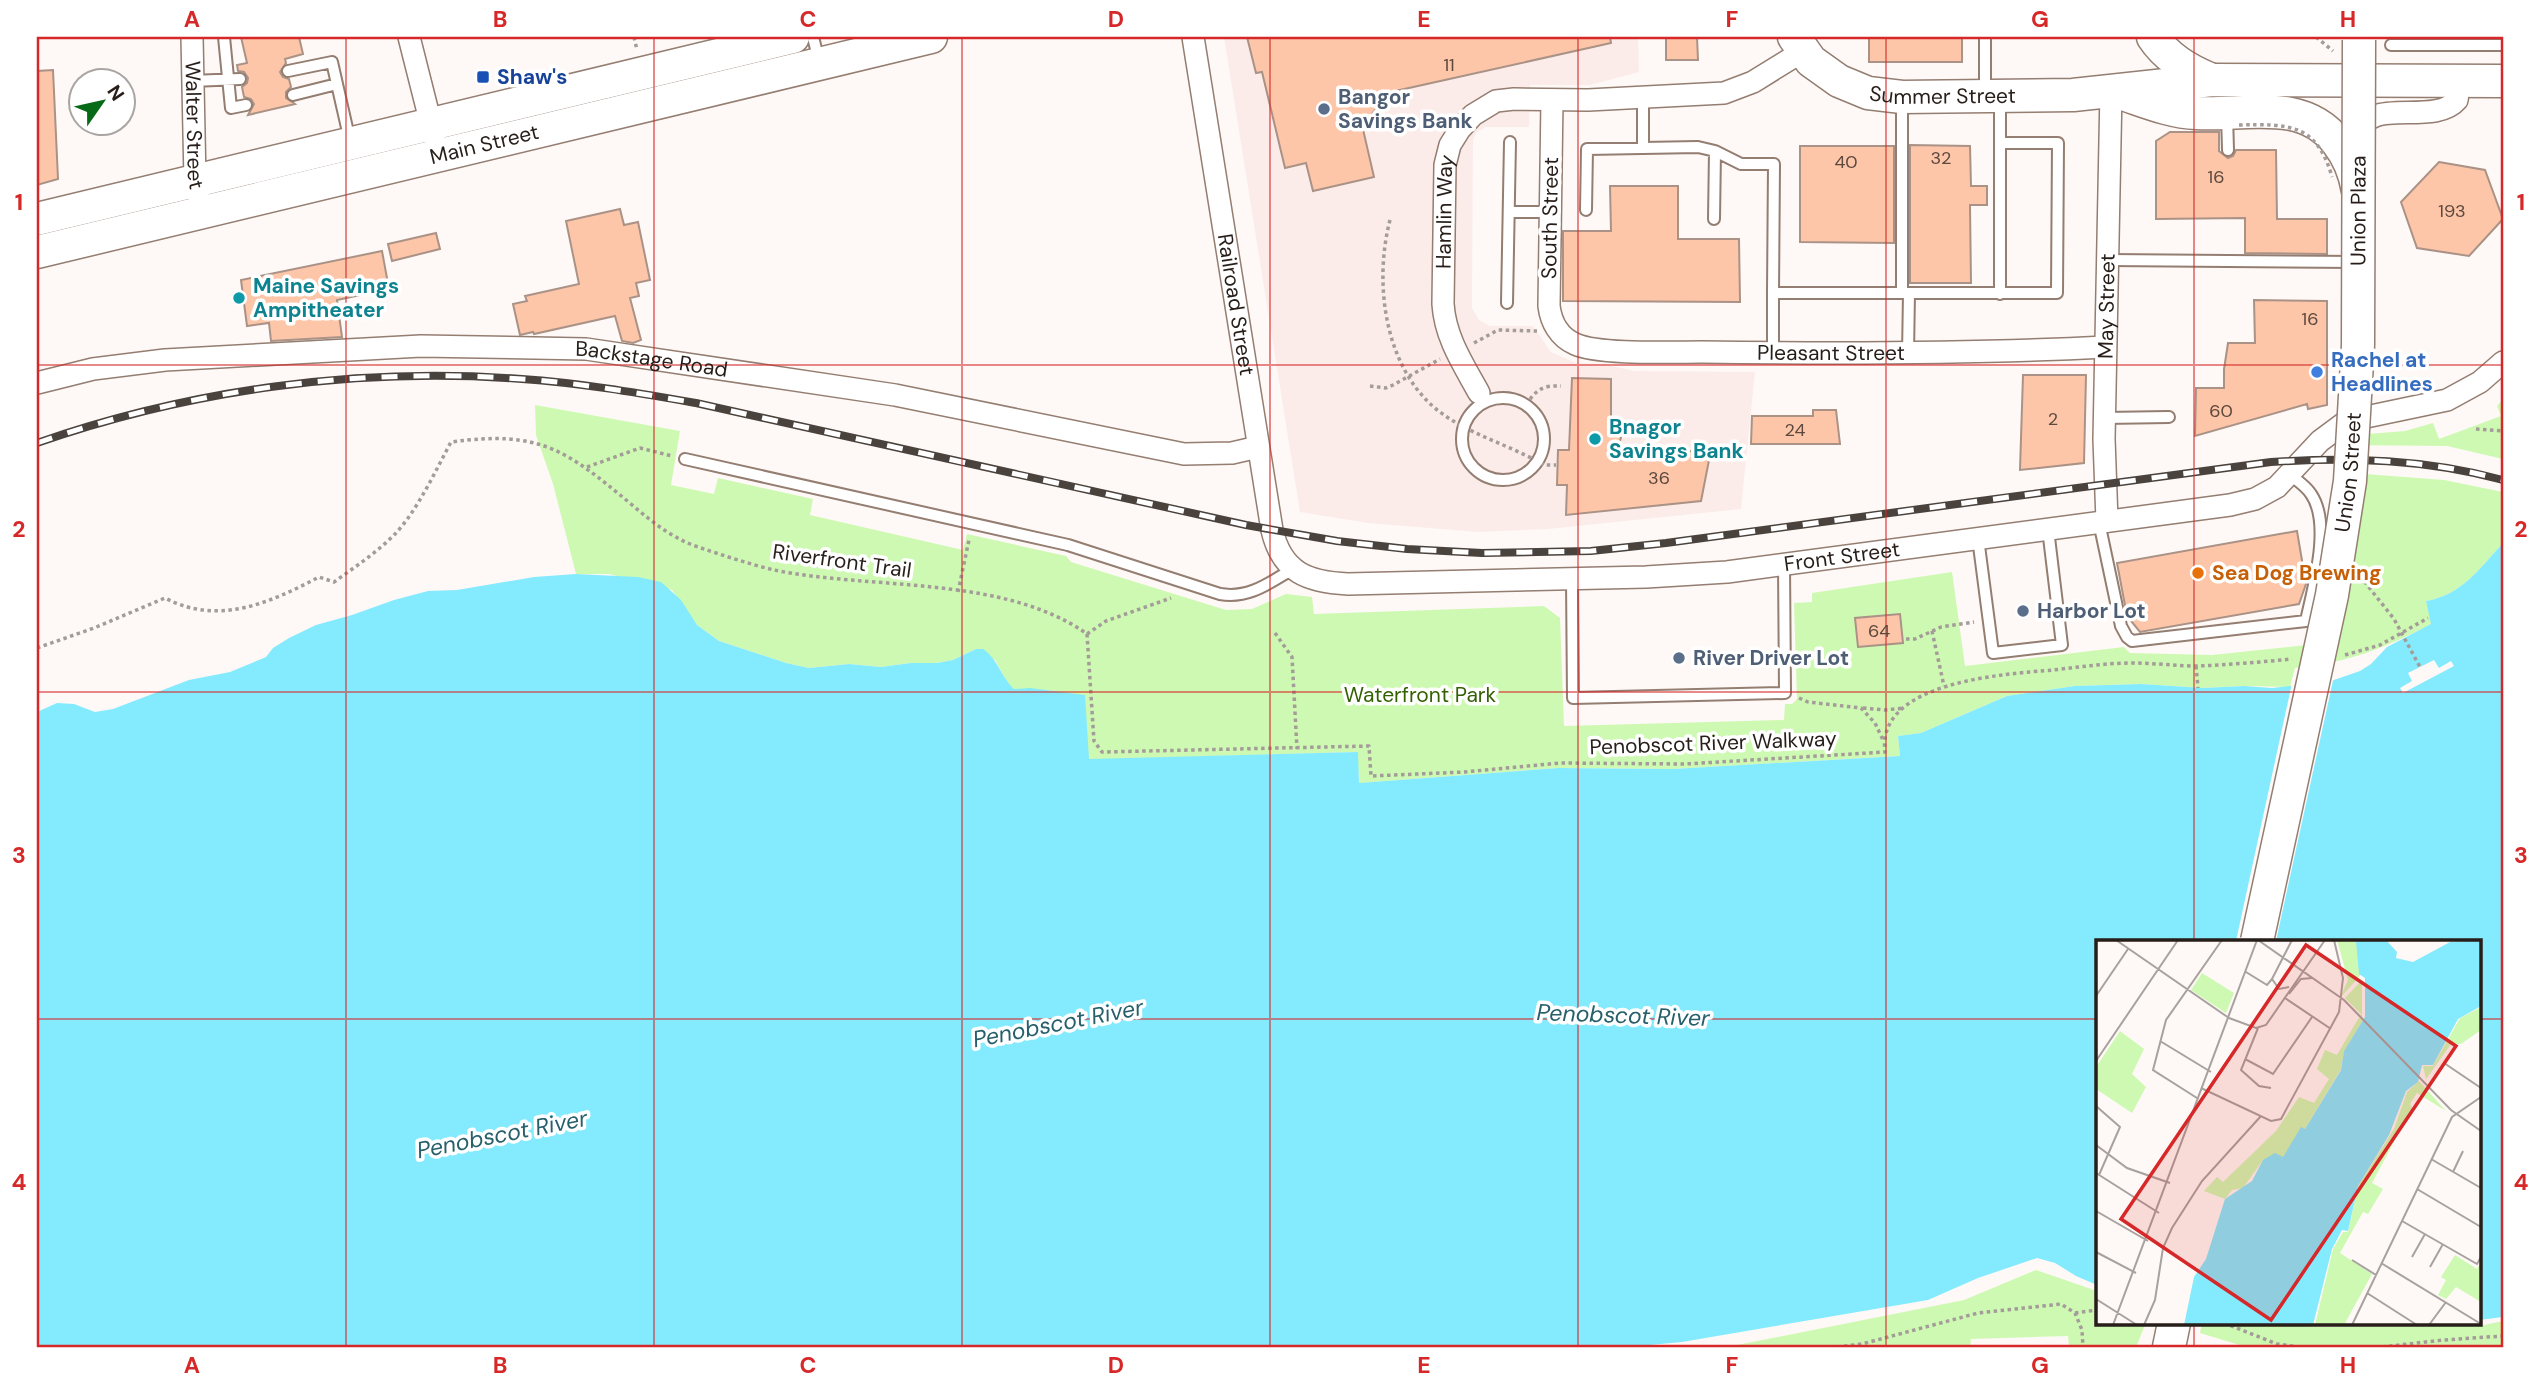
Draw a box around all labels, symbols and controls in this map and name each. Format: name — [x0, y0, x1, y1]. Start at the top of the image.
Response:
text: A — [184, 4, 200, 34]
text: B — [493, 4, 507, 34]
text: C — [800, 4, 816, 34]
text: D — [1108, 4, 1124, 34]
text: E — [1417, 4, 1431, 34]
text: F — [1726, 4, 1739, 34]
text: G — [2031, 4, 2049, 34]
text: H — [2340, 4, 2356, 34]
house number: 11 — [1443, 53, 1455, 77]
street label: Walter Street — [179, 61, 211, 192]
place label: Shaw's — [497, 63, 567, 91]
north arrow — [66, 66, 136, 136]
marker: Shaw's — [475, 69, 491, 85]
street label: Summer Street — [1868, 79, 2016, 111]
text: N — [101, 80, 130, 106]
place label: Bangor Savings Bank — [1338, 83, 1473, 135]
marker: Bangor Savings Bank — [1316, 101, 1332, 117]
street label: Main Street — [427, 118, 542, 171]
house number: 32 — [1930, 146, 1952, 170]
house number: 40 — [1834, 150, 1858, 174]
street label: Hamlin Way — [1430, 152, 1461, 269]
street label: Union Plaza — [2344, 155, 2373, 266]
street label: South Street — [1535, 157, 1565, 279]
house number: 16 — [2208, 165, 2224, 189]
text: 1 — [15, 187, 23, 217]
text: 1 — [2517, 187, 2525, 217]
house number: 193 — [2438, 199, 2466, 223]
street label: Railroad Street — [1211, 232, 1261, 377]
street label: May Street — [2092, 253, 2122, 359]
place label: Maine Savings Ampitheater — [253, 272, 399, 324]
marker: Maine Savings Ampitheater — [231, 290, 247, 306]
house number: 16 — [2302, 307, 2318, 331]
street label: Backstage Road — [575, 335, 730, 384]
street label: Pleasant Street — [1757, 339, 1905, 367]
place label: Rachel at Headlines — [2331, 346, 2433, 398]
marker: Rachel at Headlines — [2309, 364, 2325, 380]
house number: 60 — [2209, 399, 2233, 423]
house number: 2 — [2048, 407, 2058, 431]
street label: Union Street — [2328, 411, 2368, 534]
place label: Bnagor Savings Bank — [1609, 413, 1744, 465]
house number: 24 — [1785, 418, 1806, 442]
marker: Bnagor Savings Bank — [1587, 431, 1603, 447]
house number: 36 — [1648, 466, 1670, 490]
text: 2 — [12, 514, 26, 544]
text: 2 — [2514, 514, 2528, 544]
street label: Front Street — [1782, 535, 1902, 578]
street label: Riverfront Trail — [771, 537, 913, 585]
place label: Sea Dog Brewing — [2212, 559, 2382, 587]
marker: Sea Dog Brewing — [2190, 565, 2206, 581]
place label: Harbor Lot — [2037, 597, 2146, 625]
marker: Harbor Lot — [2015, 603, 2031, 619]
house number: 64 — [1868, 619, 1890, 643]
place label: River Driver Lot — [1693, 644, 1849, 672]
marker: River Driver Lot — [1671, 650, 1687, 666]
park label: Waterfront Park — [1344, 681, 1497, 709]
street label: Penobscot River Walkway — [1589, 725, 1837, 761]
text: 3 — [12, 840, 26, 870]
text: 3 — [2514, 840, 2528, 870]
inset map — [2096, 940, 2480, 1324]
water label: Penobscot River — [970, 991, 1147, 1054]
water label: Penobscot River — [1536, 997, 1712, 1033]
water label: Penobscot River — [414, 1102, 591, 1165]
text: 4 — [12, 1167, 27, 1197]
text: 4 — [2514, 1167, 2529, 1197]
text: A — [184, 1350, 200, 1380]
text: B — [493, 1350, 507, 1380]
text: C — [800, 1350, 816, 1380]
text: D — [1108, 1350, 1124, 1380]
text: E — [1417, 1350, 1431, 1380]
text: F — [1726, 1350, 1739, 1380]
text: G — [2031, 1350, 2049, 1380]
text: H — [2340, 1350, 2356, 1380]

